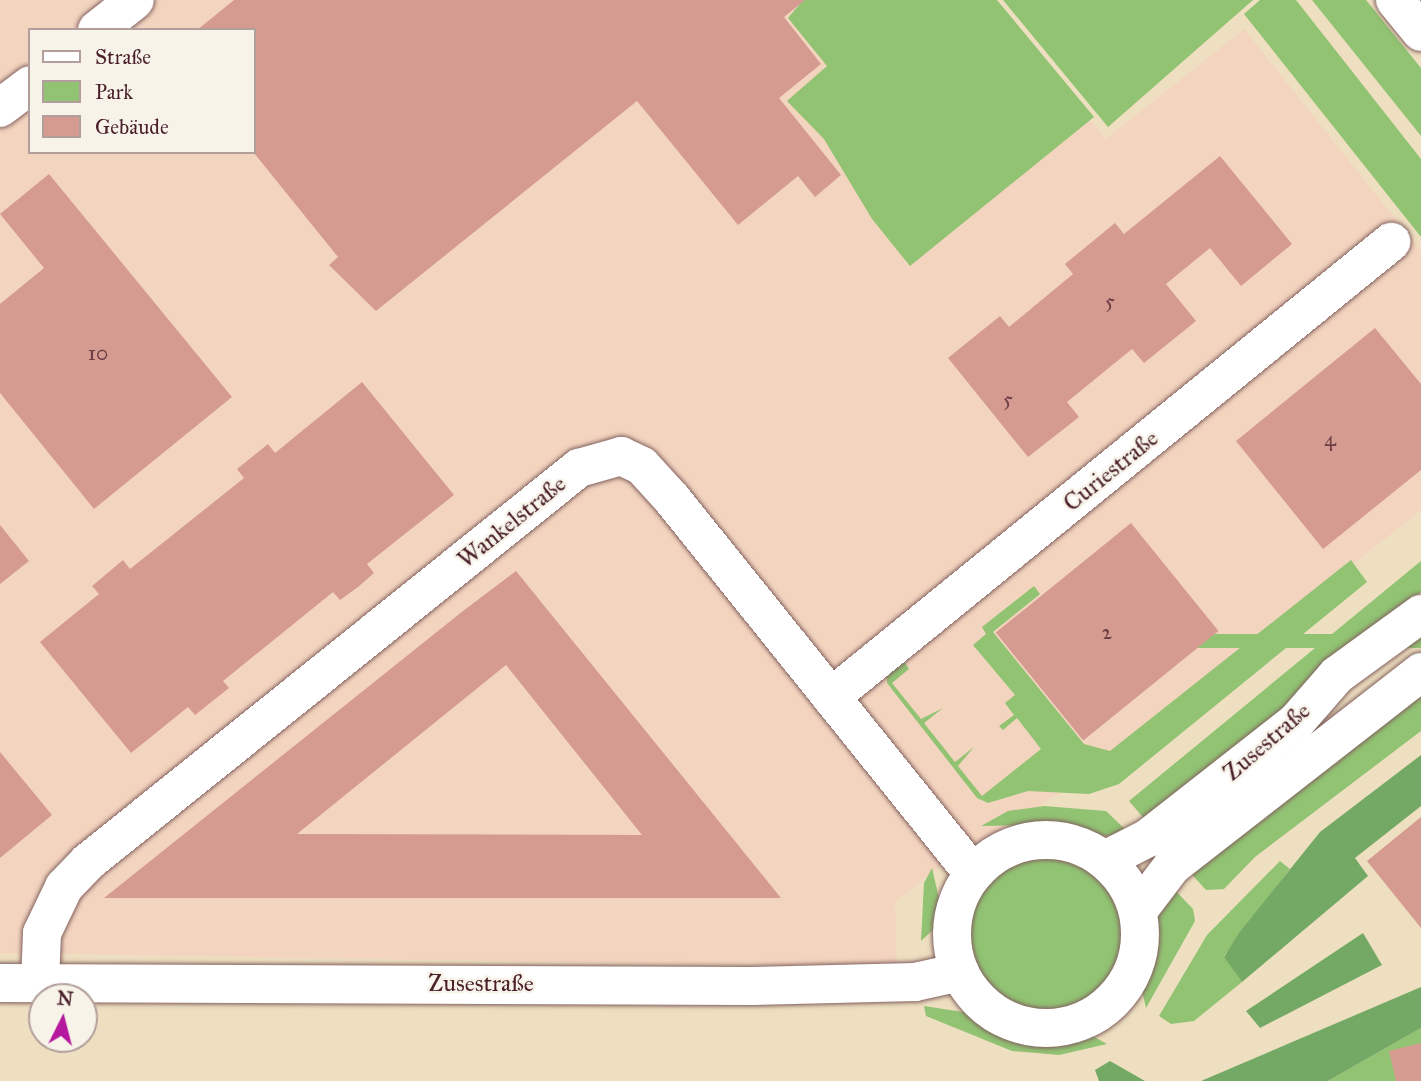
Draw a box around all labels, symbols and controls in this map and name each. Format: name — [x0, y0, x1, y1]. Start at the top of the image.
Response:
legend — [28, 28, 256, 154]
text: Straße — [95, 44, 151, 70]
text: Park — [95, 79, 133, 105]
text: Gebäude — [95, 114, 169, 140]
house number: 5 — [1105, 288, 1115, 314]
house number: 10 — [88, 340, 108, 366]
house number: 5 — [1003, 386, 1013, 412]
street label: Curiestraße — [1058, 424, 1164, 518]
house number: 4 — [1324, 426, 1336, 452]
street label: Wankelstraße — [452, 470, 572, 574]
house number: 2 — [1102, 619, 1112, 645]
street label: Zusestraße — [1218, 697, 1316, 787]
street label: Zusestraße — [428, 970, 534, 998]
north arrow — [28, 983, 98, 1053]
text: N — [56, 986, 74, 1011]

